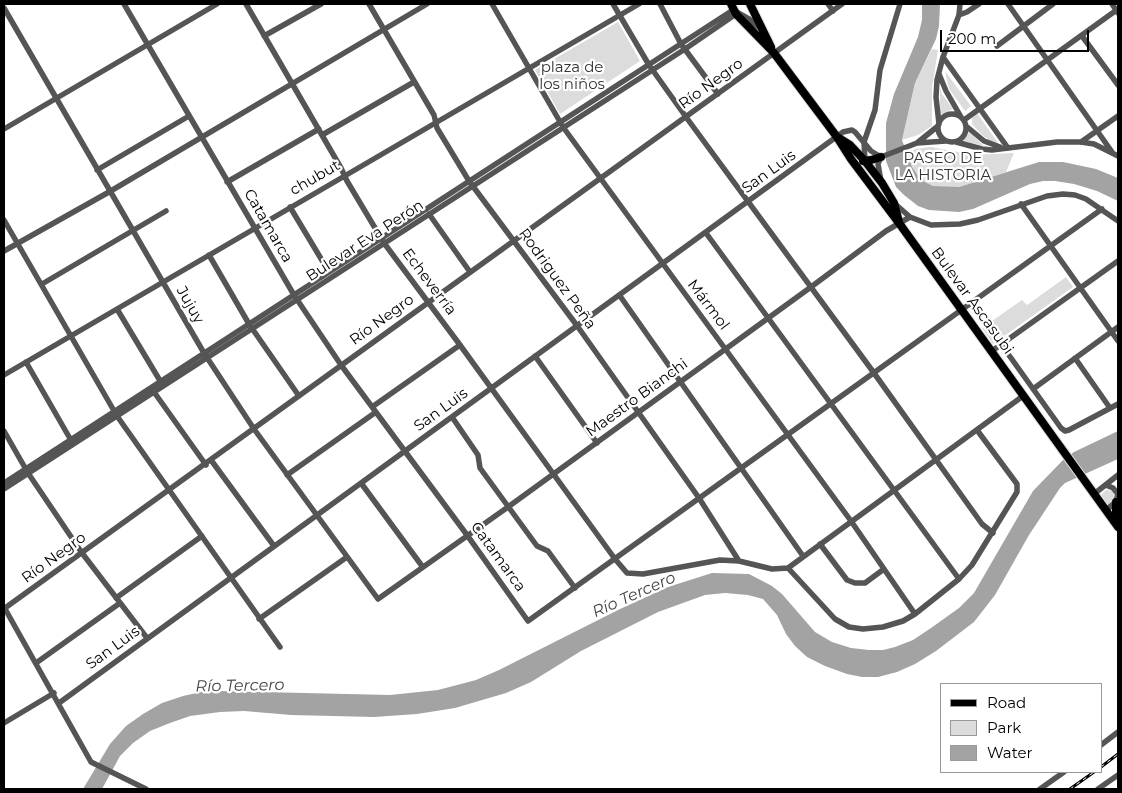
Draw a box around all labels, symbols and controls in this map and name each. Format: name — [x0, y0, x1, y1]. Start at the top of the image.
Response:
scale bar — [942, 20, 1091, 52]
text: 200 m — [948, 29, 996, 48]
street label: Río Negro — [675, 55, 747, 113]
park label: plaza de los niños — [539, 59, 605, 94]
street label: San Luis — [739, 146, 799, 198]
park label: PASEO DE LA HISTORIA — [895, 150, 991, 185]
street label: chubut — [287, 156, 343, 200]
street label: Catamarca — [240, 186, 296, 266]
street label: Bulevar Eva Perón — [303, 196, 427, 286]
street label: Rodriguez Peña — [514, 225, 600, 333]
street label: Bulevar Ascasubi — [927, 244, 1017, 358]
street label: Echeverría — [398, 245, 460, 319]
street label: Mármol — [683, 276, 733, 334]
street label: Jujuy — [172, 283, 208, 327]
street label: Río Negro — [346, 291, 418, 349]
street label: Maestro Bianchi — [583, 355, 691, 441]
street label: San Luis — [411, 384, 471, 436]
street label: Catamarca — [467, 519, 529, 595]
street label: Río Negro — [18, 529, 90, 587]
water label: Río Tercero — [589, 568, 679, 622]
street label: San Luis — [83, 622, 143, 674]
water label: Río Tercero — [195, 676, 285, 696]
legend — [940, 683, 1102, 773]
text: Road — [987, 693, 1026, 712]
text: Park — [987, 718, 1021, 737]
text: Water — [987, 743, 1033, 762]

